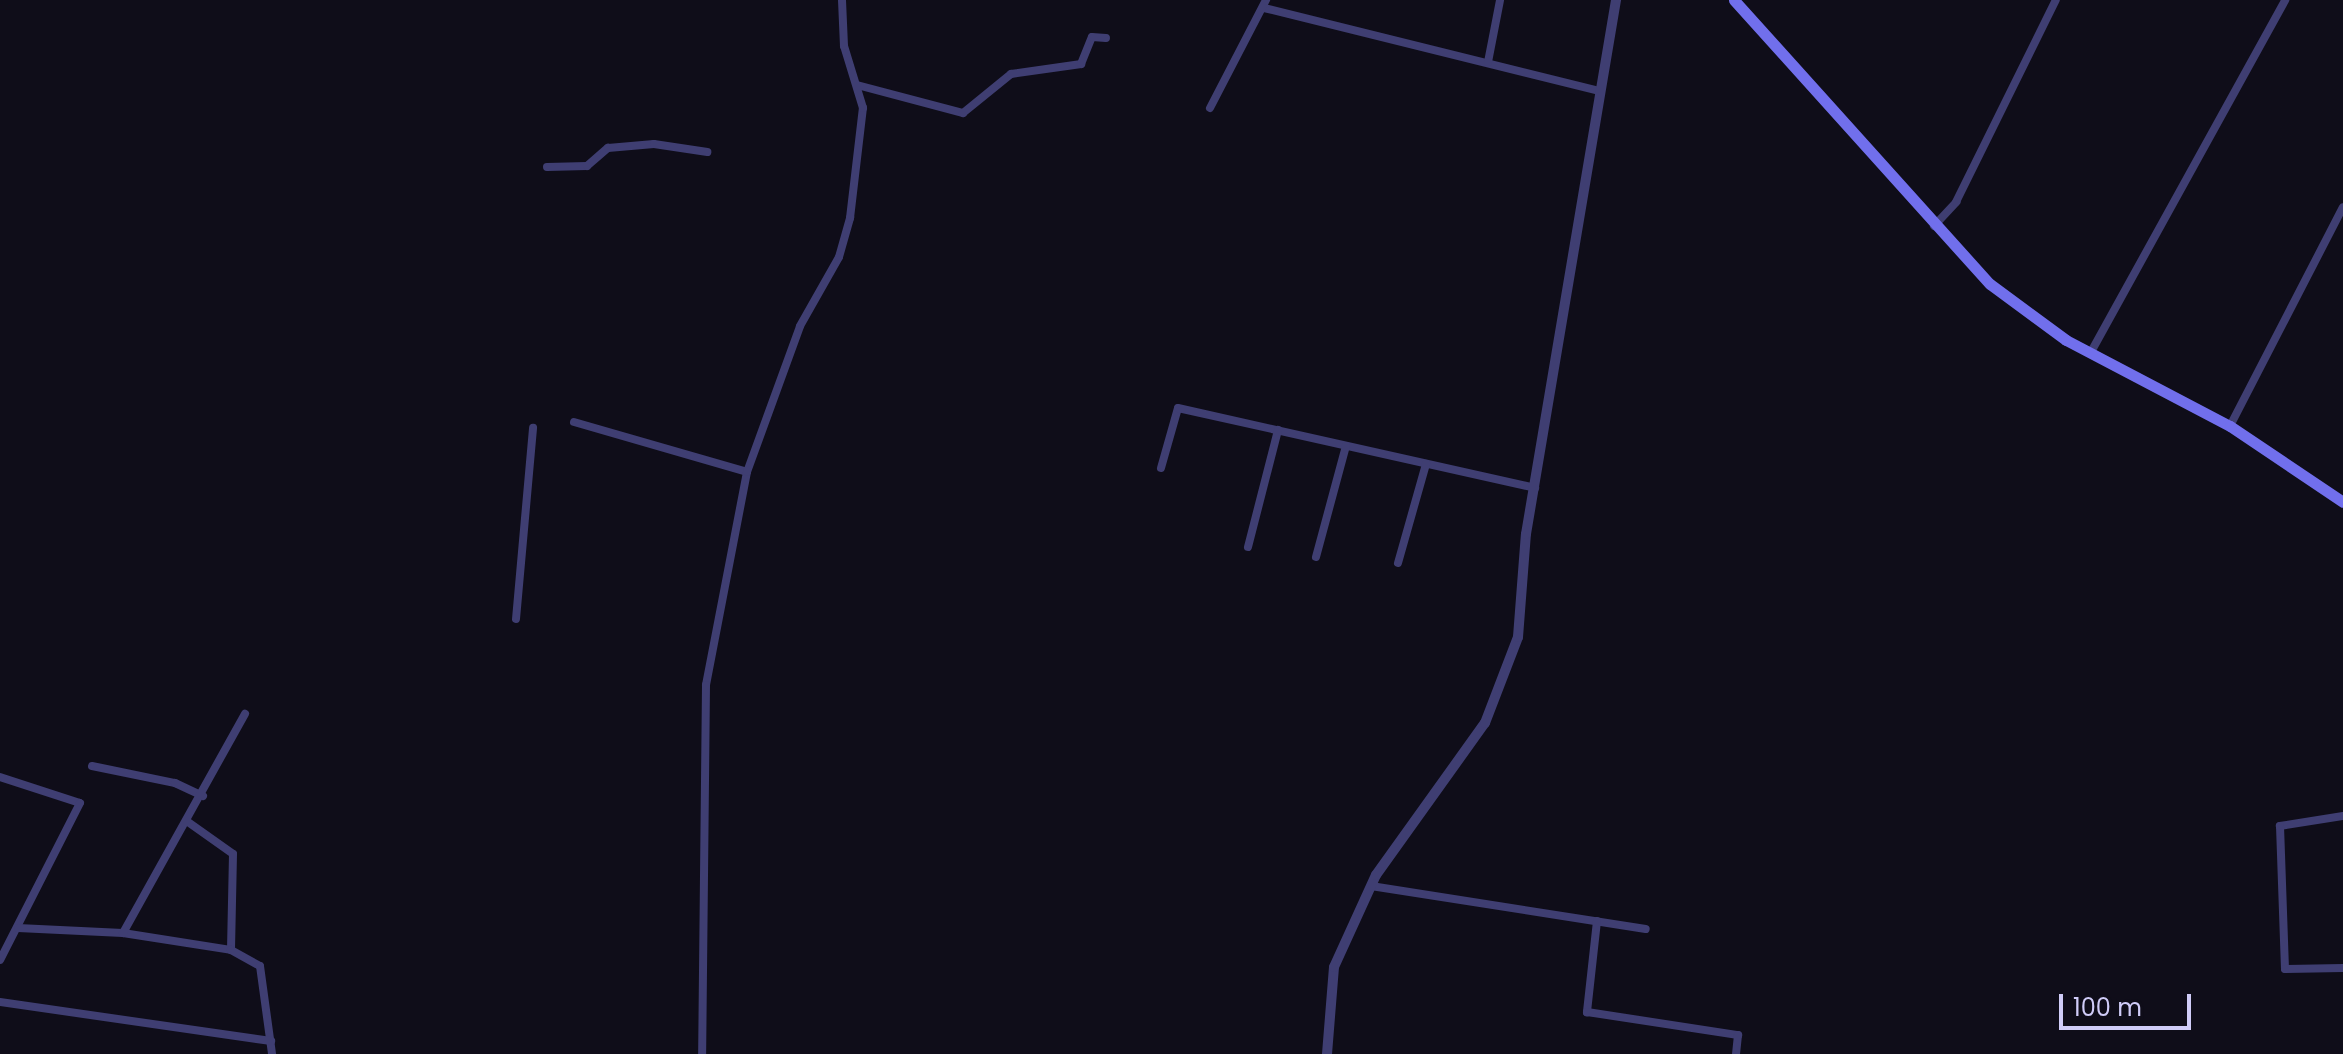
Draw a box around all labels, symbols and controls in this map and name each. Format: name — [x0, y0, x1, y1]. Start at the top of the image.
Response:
scale bar — [2063, 978, 2195, 1028]
text: 100 m — [2073, 991, 2142, 1024]

